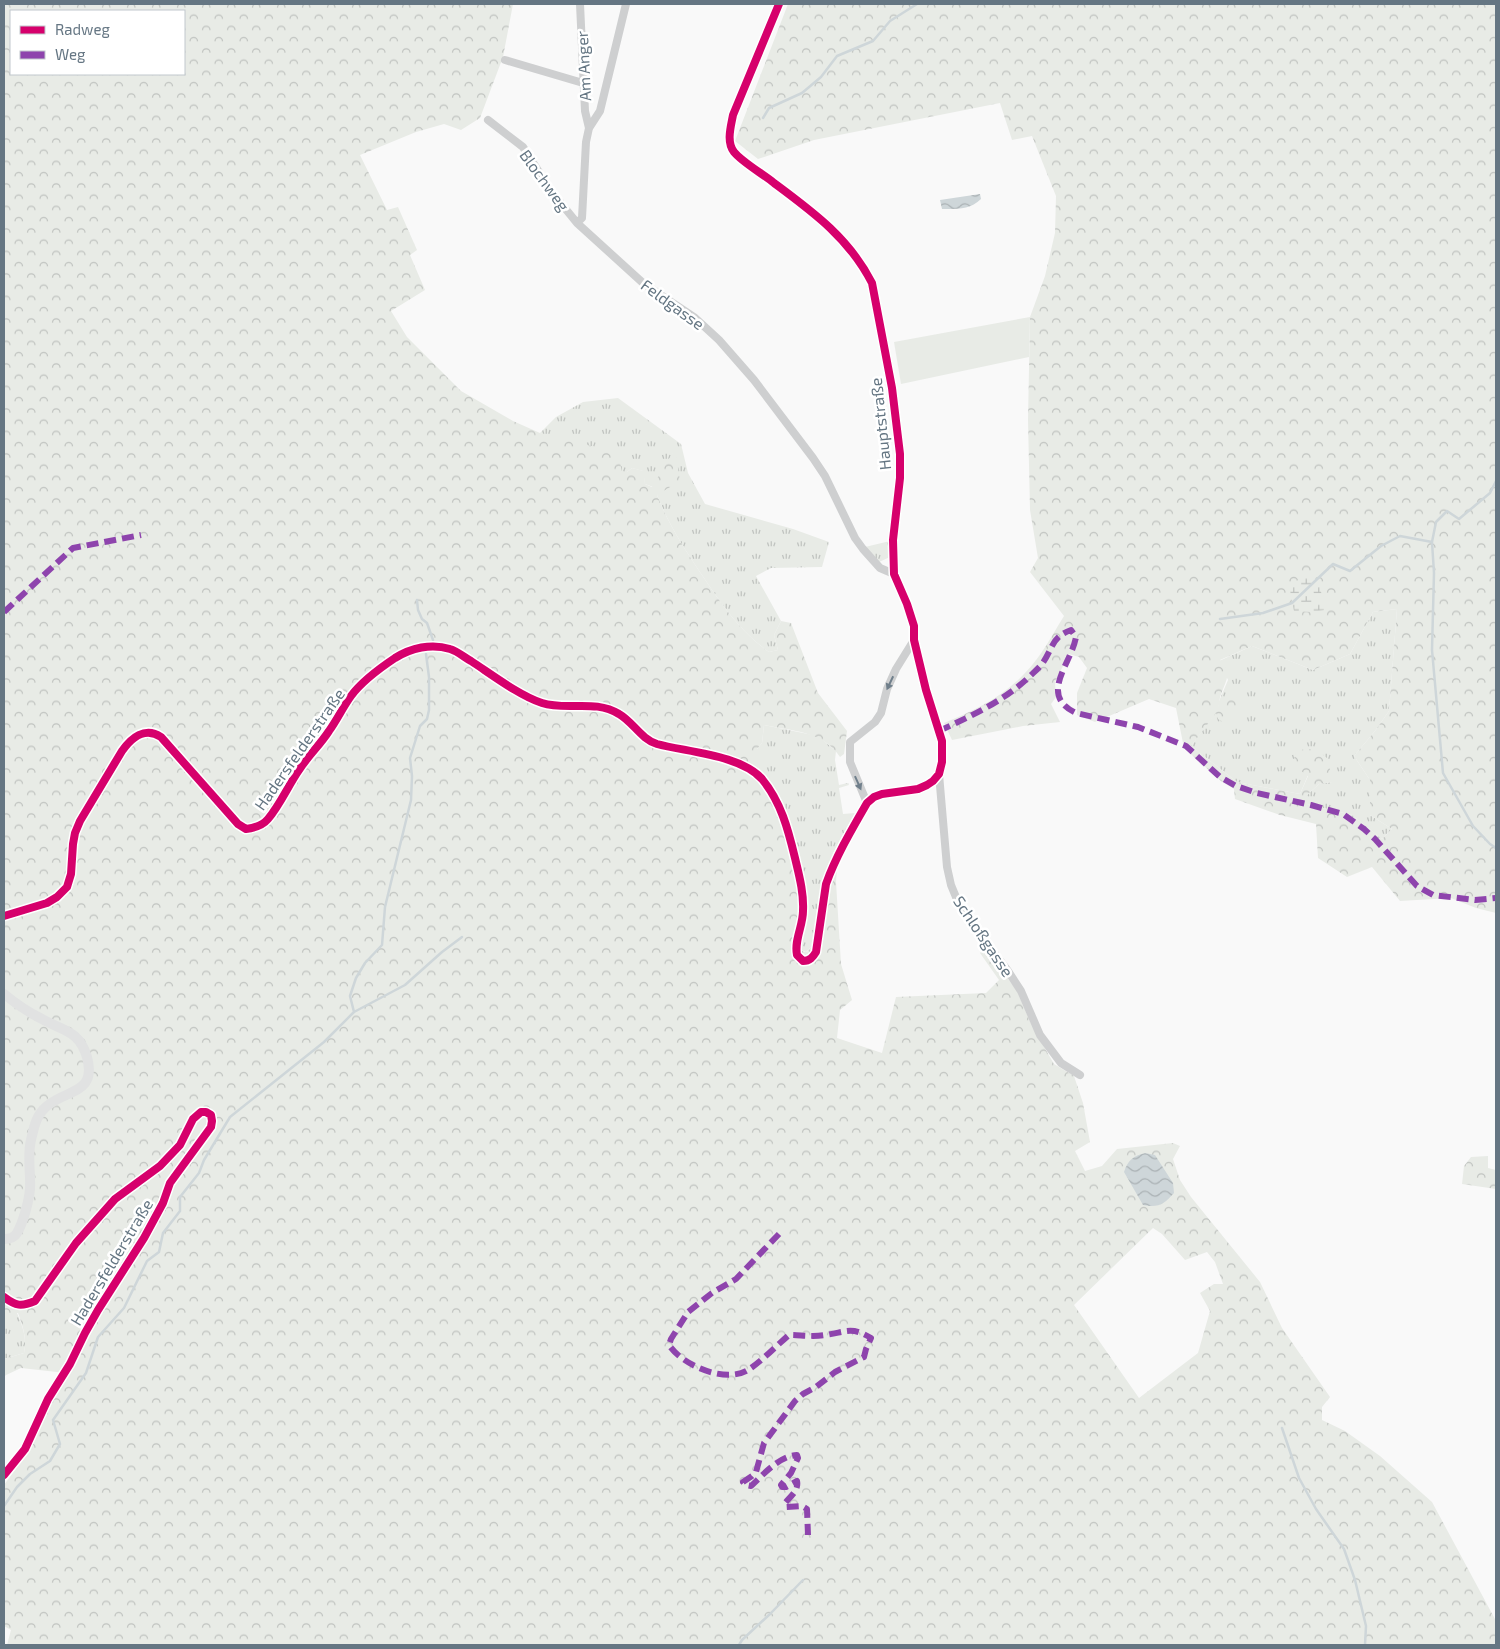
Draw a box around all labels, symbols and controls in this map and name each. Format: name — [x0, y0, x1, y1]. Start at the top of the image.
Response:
legend — [10, 10, 185, 75]
text: Radweg — [55, 20, 110, 38]
street label: Am Anger — [572, 30, 594, 102]
text: Weg — [55, 45, 86, 63]
street label: Blochweg — [516, 145, 574, 215]
street label: Feldgasse — [638, 275, 708, 333]
street label: Hauptstraße — [866, 377, 894, 471]
one-way arrow — [886, 675, 894, 690]
street label: Hadersfelderstraße — [250, 685, 348, 813]
one-way arrow — [854, 776, 862, 790]
street label: Schloßgasse — [950, 892, 1018, 980]
street label: Hadersfelderstraße — [66, 1195, 156, 1329]

